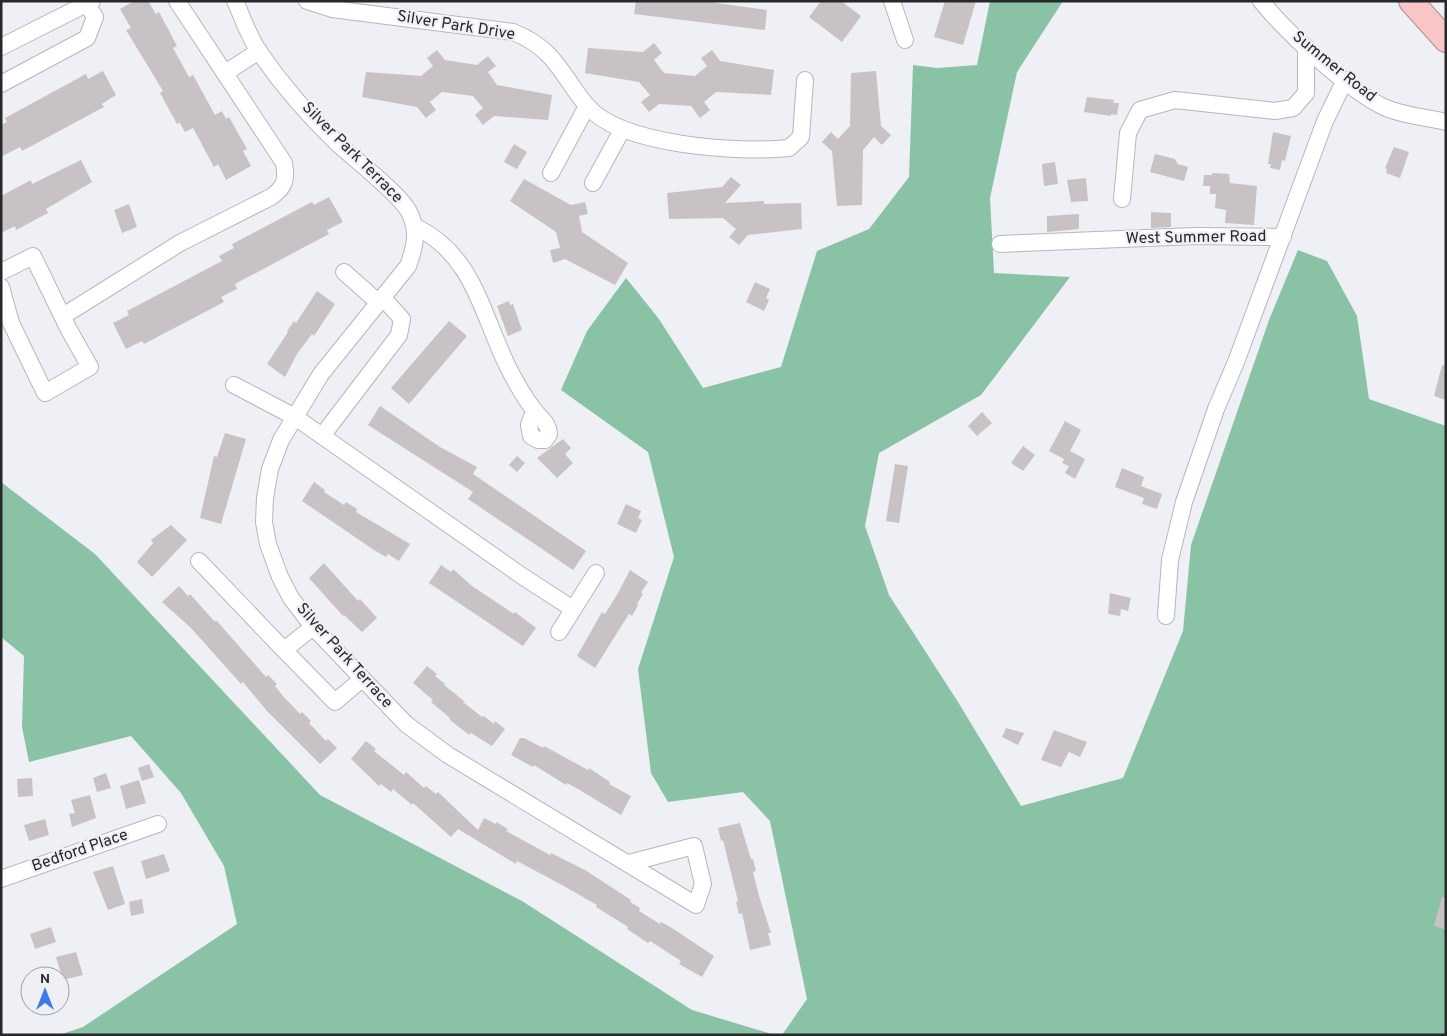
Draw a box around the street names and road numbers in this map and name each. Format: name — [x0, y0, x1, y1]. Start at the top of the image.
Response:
street label: Silver Park Drive — [395, 7, 517, 45]
street label: Summer Road — [1288, 27, 1380, 107]
street label: Silver Park Terrace — [297, 98, 407, 208]
street label: West Summer Road — [1125, 227, 1267, 249]
street label: Silver Park Terrace — [291, 599, 397, 713]
street label: Bedford Place — [29, 825, 131, 877]

